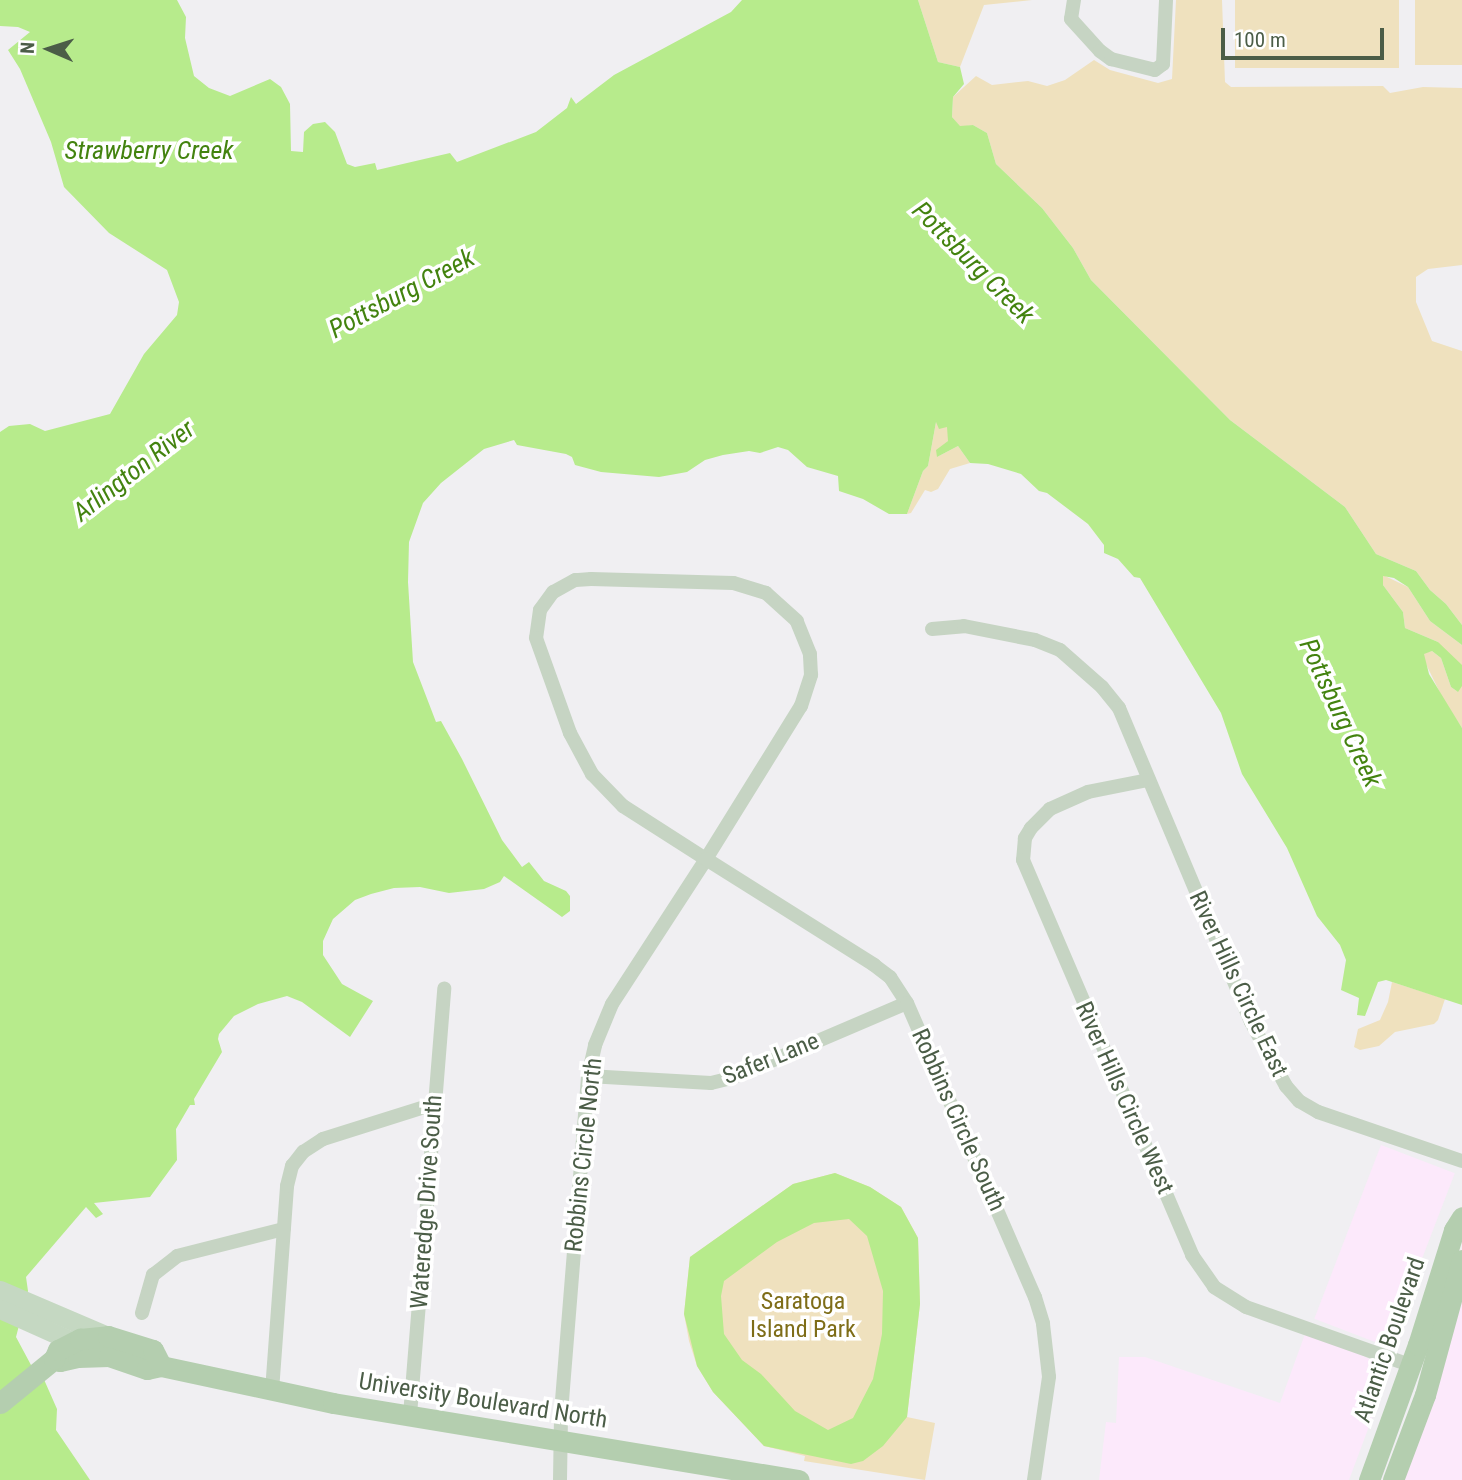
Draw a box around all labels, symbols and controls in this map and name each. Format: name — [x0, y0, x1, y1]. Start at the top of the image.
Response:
north arrow — [14, 14, 84, 84]
scale bar — [1224, 14, 1387, 58]
text: 100 m — [1234, 28, 1286, 52]
text: N — [16, 41, 39, 54]
water label: Strawberry Creek — [64, 135, 234, 167]
water label: Pottsburg Creek — [905, 195, 1041, 331]
water label: Pottsburg Creek — [324, 243, 480, 345]
water label: Arlington River — [67, 414, 201, 528]
water label: Pottsburg Creek — [1292, 634, 1388, 792]
street label: River Hills Circle East — [1182, 887, 1294, 1081]
street label: River Hills Circle West — [1069, 998, 1179, 1198]
street label: Robbins Circle South — [905, 1024, 1011, 1216]
street label: Safer Lane — [719, 1027, 823, 1091]
street label: Robbins Circle North — [559, 1056, 609, 1254]
street label: Wateredge Drive South — [405, 1094, 449, 1310]
street label: Atlantic Boulevard — [1348, 1254, 1432, 1426]
park label: Saratoga Island Park — [750, 1288, 856, 1344]
street label: University Boulevard North — [357, 1367, 609, 1435]

